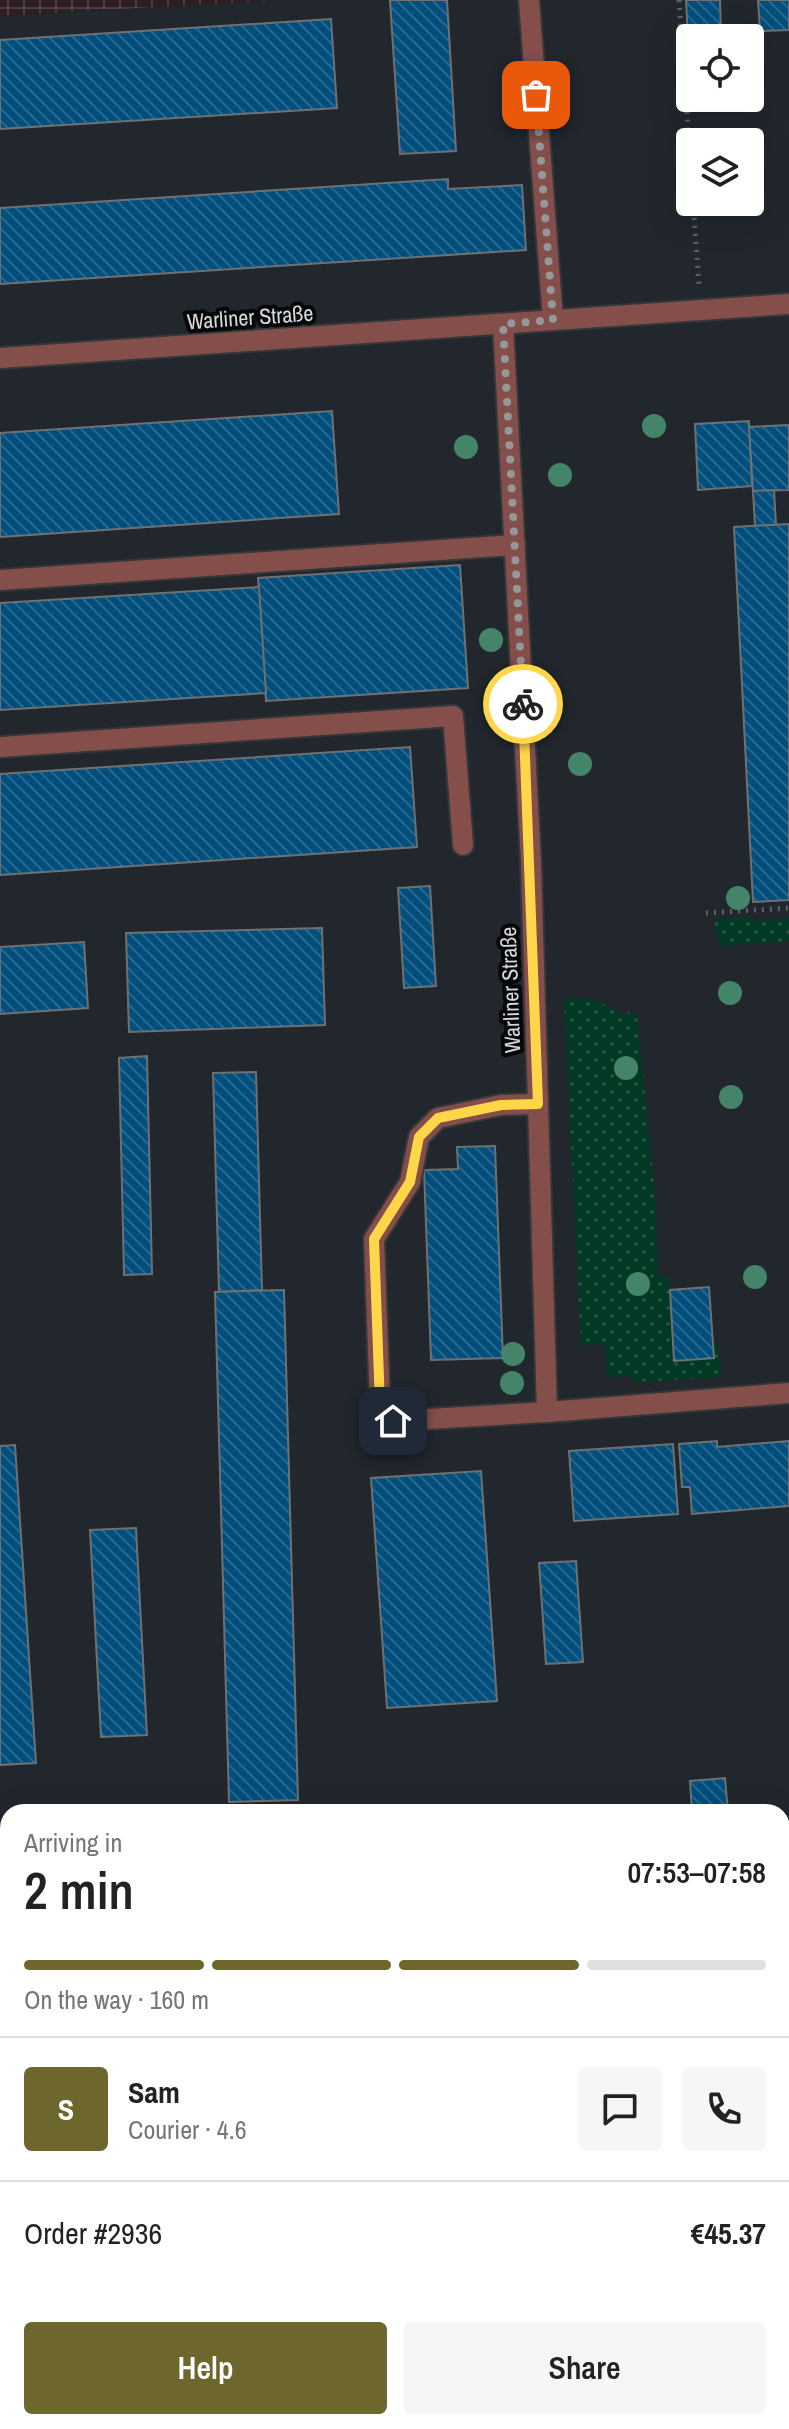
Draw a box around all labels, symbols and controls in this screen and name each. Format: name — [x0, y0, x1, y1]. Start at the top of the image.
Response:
map controls — [676, 24, 764, 216]
button: locate — [676, 24, 764, 112]
pin — [502, 61, 570, 129]
icon: bag — [514, 73, 558, 117]
button: layers — [676, 128, 764, 216]
street label: Warliner Straße — [186, 298, 314, 336]
courier — [483, 664, 563, 744]
icon: bike — [501, 682, 545, 726]
street label: Warliner Straße — [493, 926, 527, 1054]
pin — [359, 1387, 427, 1455]
icon: home — [371, 1399, 415, 1443]
text: Arriving in — [24, 1825, 122, 1860]
text: 07:53–07:58 — [627, 1852, 766, 1892]
text: 2 min — [24, 1855, 134, 1925]
text: On the way · 160 m — [24, 1982, 209, 2017]
button: chat — [578, 2067, 662, 2151]
button: phone — [682, 2067, 766, 2151]
text: Sam — [128, 2072, 180, 2112]
text: S — [58, 2089, 74, 2129]
text: Courier · 4.6 — [128, 2112, 247, 2147]
text: Order #2936 — [24, 2213, 162, 2253]
text: €45.37 — [691, 2213, 766, 2253]
button: Help — [24, 2322, 387, 2414]
button: Share — [403, 2322, 766, 2414]

